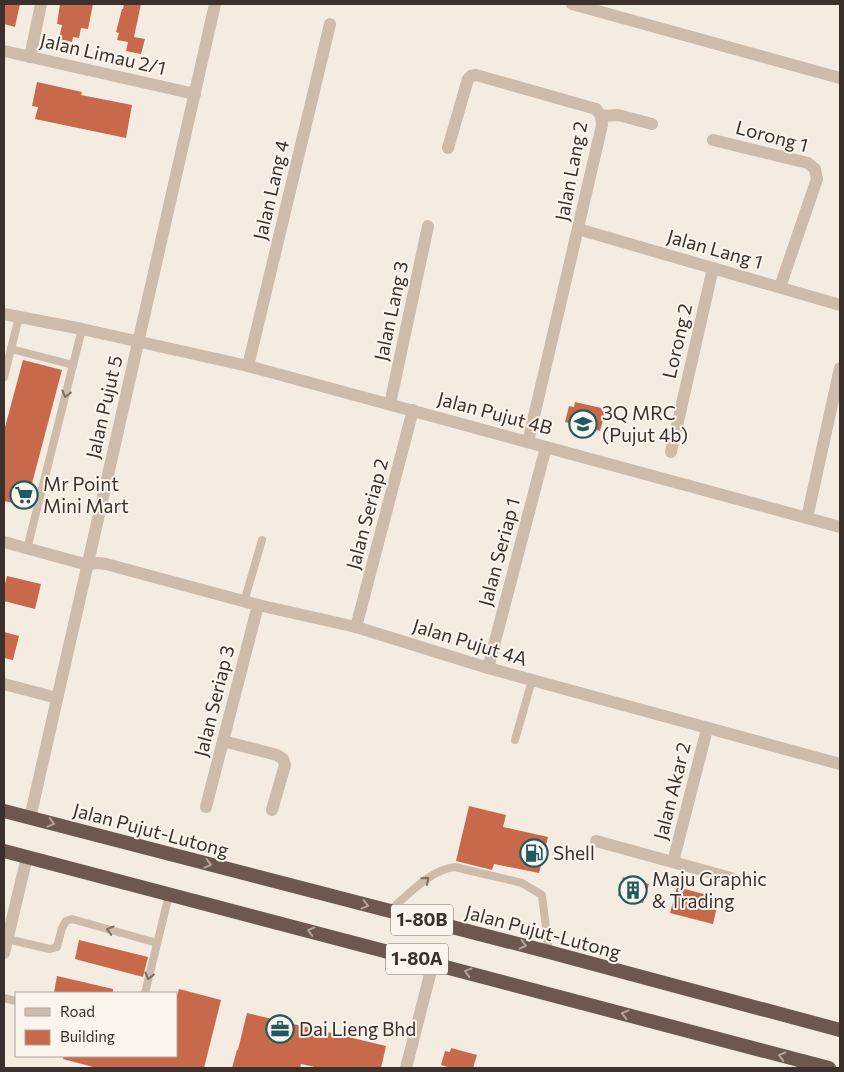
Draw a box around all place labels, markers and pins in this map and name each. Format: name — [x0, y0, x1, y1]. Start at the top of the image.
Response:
place label: 3Q MRC (Pujut 4b) — [602, 401, 688, 446]
school or university icon: 3Q MRC (Pujut 4b) — [568, 409, 598, 439]
place label: Mr Point Mini Mart — [43, 472, 129, 517]
supermarket icon: Mr Point Mini Mart — [9, 480, 39, 510]
fuel station icon: Shell — [519, 838, 549, 868]
place label: Shell — [553, 841, 595, 864]
place label: Maju Graphic & Trading — [652, 867, 767, 912]
building icon: Maju Graphic & Trading — [618, 875, 648, 905]
office icon: Dai Lieng Bhd — [265, 1014, 295, 1044]
place label: Dai Lieng Bhd — [299, 1017, 416, 1040]

